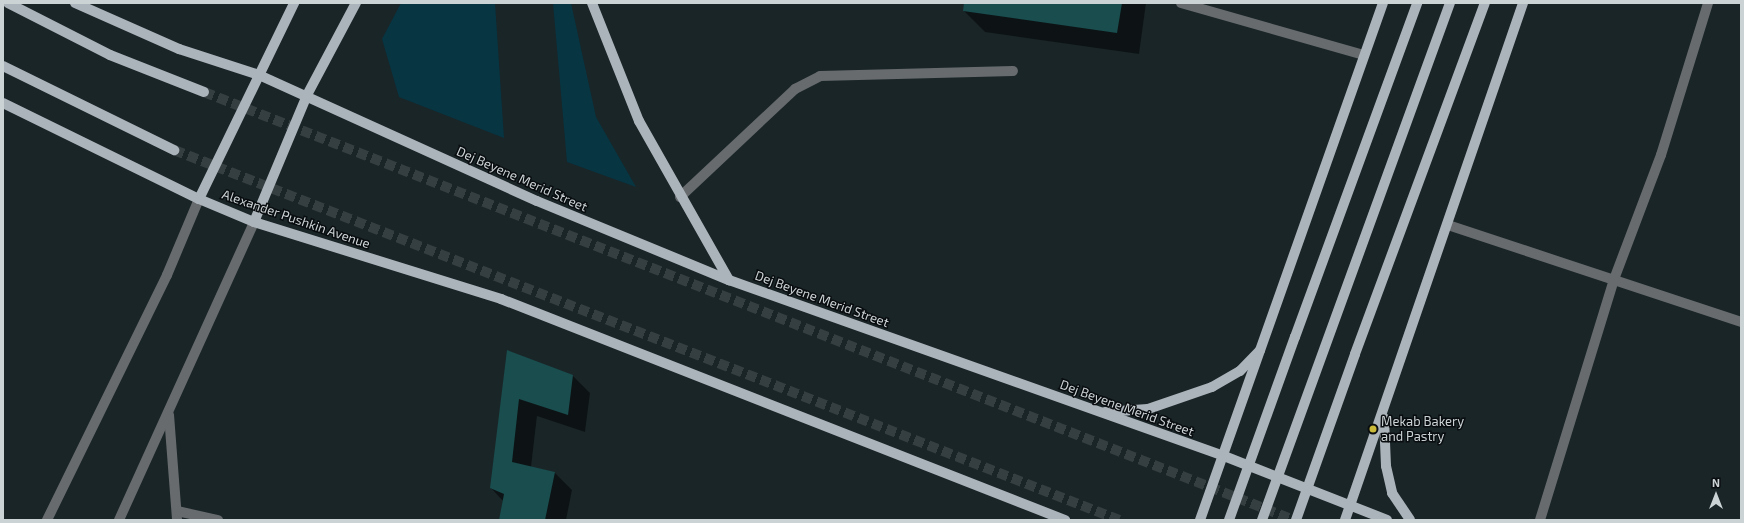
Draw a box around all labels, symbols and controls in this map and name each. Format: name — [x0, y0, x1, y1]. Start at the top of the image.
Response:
street label: Dej Beyene Merid Street — [454, 143, 590, 215]
street label: Alexander Pushkin Avenue — [220, 186, 372, 252]
street label: Dej Beyene Merid Street — [753, 268, 891, 330]
street label: Dej Beyene Merid Street — [1058, 377, 1196, 439]
place label: Mekab Bakery and Pastry — [1381, 414, 1464, 445]
marker: Mekab Bakery and Pastry — [1368, 424, 1378, 434]
north arrow — [1696, 475, 1736, 515]
text: N — [1712, 476, 1720, 489]

